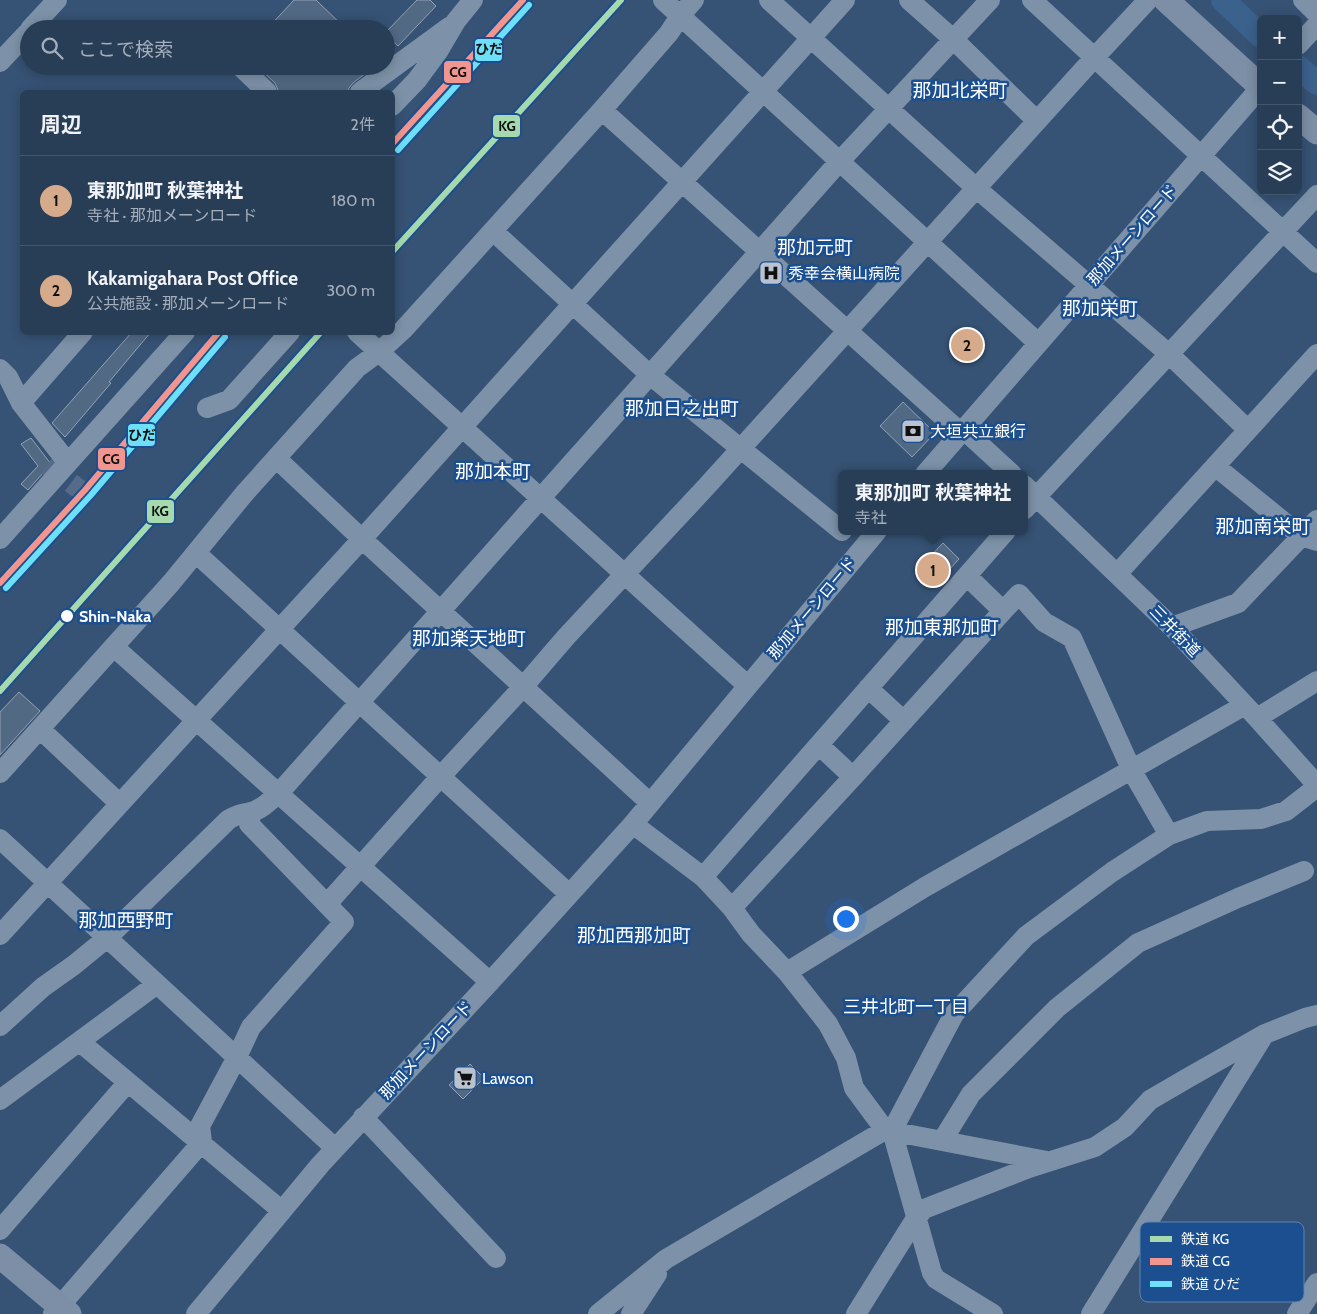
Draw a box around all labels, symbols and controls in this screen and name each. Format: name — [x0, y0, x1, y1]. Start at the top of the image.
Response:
map controls — [1257, 15, 1302, 195]
button: + — [1257, 15, 1302, 60]
search box — [20, 20, 395, 75]
icon: search — [38, 34, 66, 62]
text: ここで検索 — [78, 38, 173, 61]
line badge: ひだ — [474, 38, 503, 62]
text: ひだ — [475, 40, 503, 58]
line badge: CG — [443, 60, 472, 84]
button: − — [1257, 60, 1302, 105]
text: CG — [449, 63, 467, 81]
district label: 那加北栄町 — [912, 79, 1008, 102]
button: locate — [1257, 105, 1302, 150]
text: 周辺 — [40, 112, 82, 137]
line badge: KG — [492, 114, 521, 138]
text: 2件 — [351, 115, 375, 134]
text: KG — [498, 117, 516, 135]
button: layers — [1257, 150, 1302, 195]
text: 東那加町 秋葉神社 — [87, 179, 243, 202]
street label: 那加メーンロード — [1083, 181, 1181, 289]
text: 1 — [53, 191, 59, 210]
text: 180 m — [331, 191, 375, 210]
text: 寺社 · 那加メーンロード — [87, 206, 257, 225]
district label: 那加元町 — [777, 236, 853, 259]
hospital icon: 秀幸会横山病院 — [758, 260, 784, 286]
place label: 秀幸会横山病院 — [788, 264, 900, 283]
text: Kakamigahara Post Office — [87, 267, 298, 290]
text: 2 — [52, 281, 60, 300]
text: 300 m — [326, 281, 375, 300]
text: 公共施設 · 那加メーンロード — [87, 294, 289, 313]
district label: 那加栄町 — [1062, 297, 1138, 320]
pin: 2 — [951, 326, 983, 364]
district label: 那加日之出町 — [625, 397, 739, 420]
bank icon: 大垣共立銀行 — [900, 418, 926, 444]
place label: 大垣共立銀行 — [930, 422, 1026, 441]
line badge: ひだ — [127, 423, 156, 447]
text: ひだ — [128, 426, 156, 444]
line badge: CG — [97, 447, 126, 471]
text: CG — [102, 450, 120, 468]
district label: 那加本町 — [455, 460, 531, 483]
popup — [838, 470, 1028, 535]
text: 東那加町 秋葉神社 — [855, 481, 1011, 504]
line badge: KG — [146, 499, 175, 524]
text: KG — [151, 502, 169, 520]
text: 寺社 — [855, 508, 887, 527]
district label: 那加南栄町 — [1215, 515, 1311, 538]
pin: 1 — [917, 551, 949, 589]
street label: 那加メーンロード — [764, 553, 860, 663]
street label: 三井街道 — [1146, 601, 1204, 661]
place label: Shin-Naka — [79, 607, 151, 626]
marker: Shin-Naka — [59, 608, 75, 624]
district label: 那加東那加町 — [885, 616, 999, 639]
district label: 那加楽天地町 — [412, 627, 526, 650]
your location — [833, 906, 859, 932]
district label: 那加西野町 — [78, 909, 174, 932]
district label: 那加西那加町 — [577, 924, 691, 947]
district label: 三井北町一丁目 — [843, 996, 969, 1018]
street label: 那加メーンロード — [376, 997, 476, 1103]
supermarket icon: Lawson — [452, 1065, 478, 1091]
place label: Lawson — [482, 1069, 534, 1088]
legend — [1140, 1222, 1304, 1302]
text: 鉄道 KG — [1181, 1230, 1229, 1248]
text: 鉄道 CG — [1181, 1252, 1230, 1270]
text: 鉄道 ひだ — [1181, 1275, 1240, 1293]

